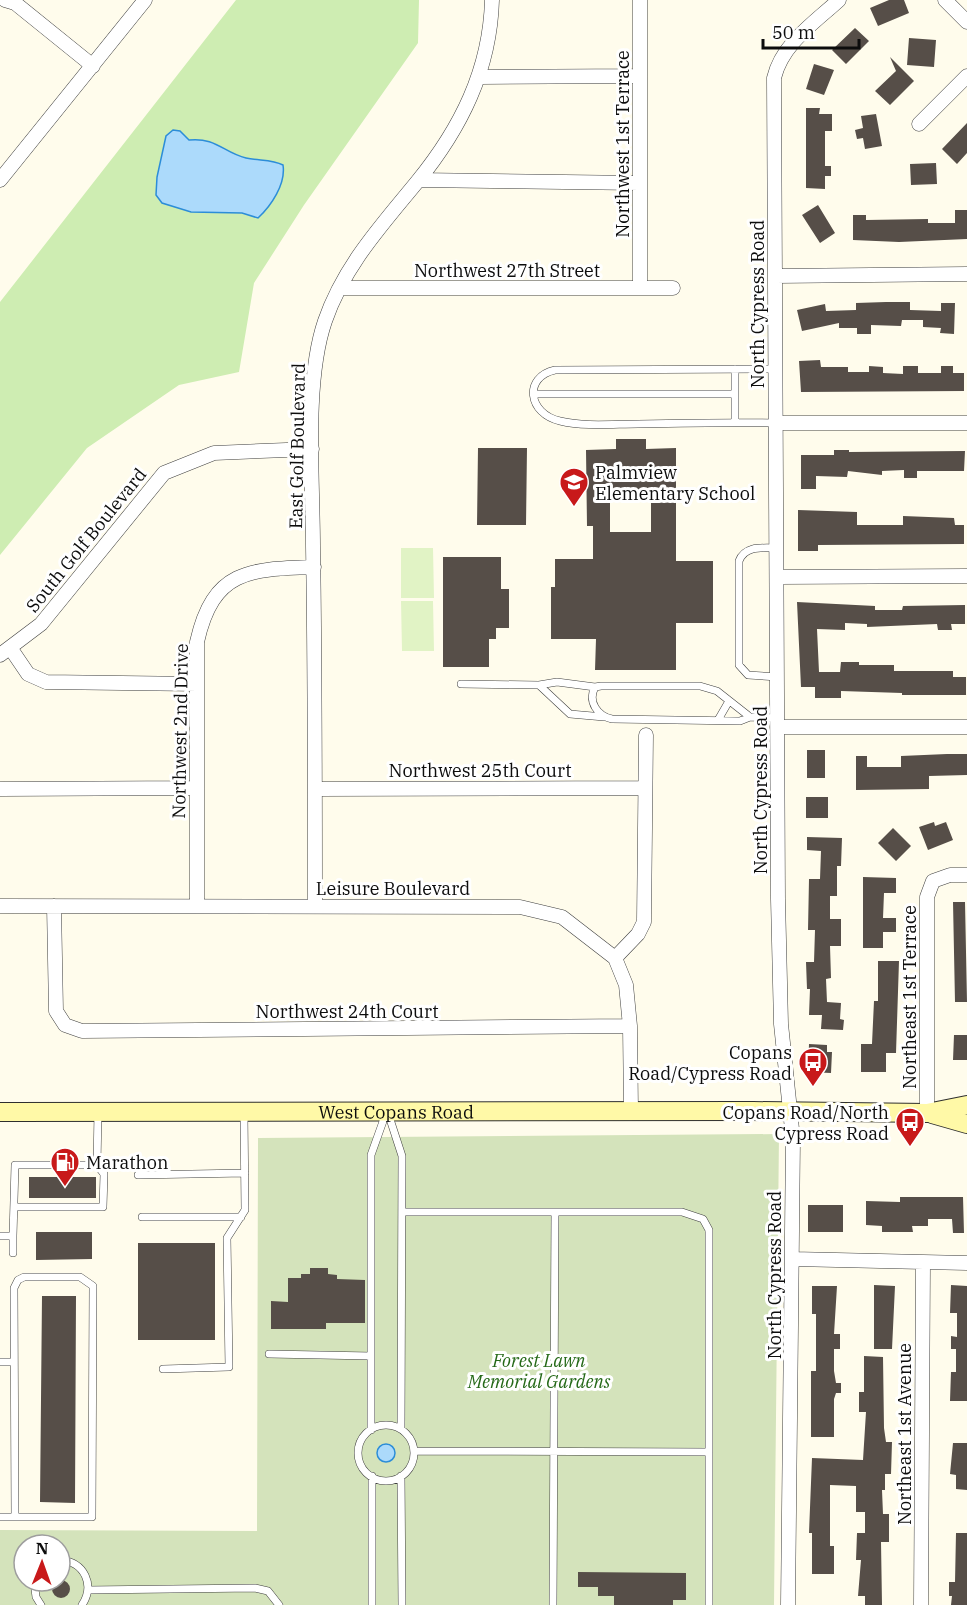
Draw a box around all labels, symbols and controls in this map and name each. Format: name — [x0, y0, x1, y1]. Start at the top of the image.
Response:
scale bar — [763, 12, 859, 50]
text: 50 m — [772, 21, 815, 44]
street label: Northwest 1st Terrace — [611, 50, 634, 238]
street label: North Cypress Road — [746, 220, 769, 388]
street label: Northwest 27th Street — [414, 259, 600, 282]
street label: East Golf Boulevard — [284, 363, 310, 529]
place label: Palmview Elementary School — [595, 461, 755, 505]
street label: South Golf Boulevard — [21, 463, 151, 617]
school or university icon: Palmview Elementary School — [558, 466, 590, 508]
street label: Northwest 2nd Drive — [167, 643, 193, 819]
street label: North Cypress Road — [749, 706, 772, 874]
street label: Northwest 25th Court — [389, 759, 572, 782]
street label: Leisure Boulevard — [316, 877, 470, 900]
street label: Northeast 1st Terrace — [898, 905, 921, 1089]
street label: Northwest 24th Court — [256, 1000, 439, 1023]
place label: Copans Road/Cypress Road — [628, 1041, 792, 1085]
bus stop icon: Copans Road/Cypress Road — [797, 1046, 829, 1088]
street label: West Copans Road — [318, 1100, 474, 1123]
place label: Copans Road/North Cypress Road — [723, 1101, 889, 1145]
bus stop icon: Copans Road/North Cypress Road — [894, 1106, 926, 1148]
fuel station icon: Marathon — [49, 1146, 81, 1188]
place label: Marathon — [86, 1151, 168, 1174]
street label: North Cypress Road — [763, 1191, 786, 1359]
street label: Northeast 1st Avenue — [893, 1343, 916, 1525]
park label: Forest Lawn Memorial Gardens — [467, 1349, 611, 1393]
north arrow — [12, 1533, 72, 1593]
text: N — [36, 1538, 49, 1558]

